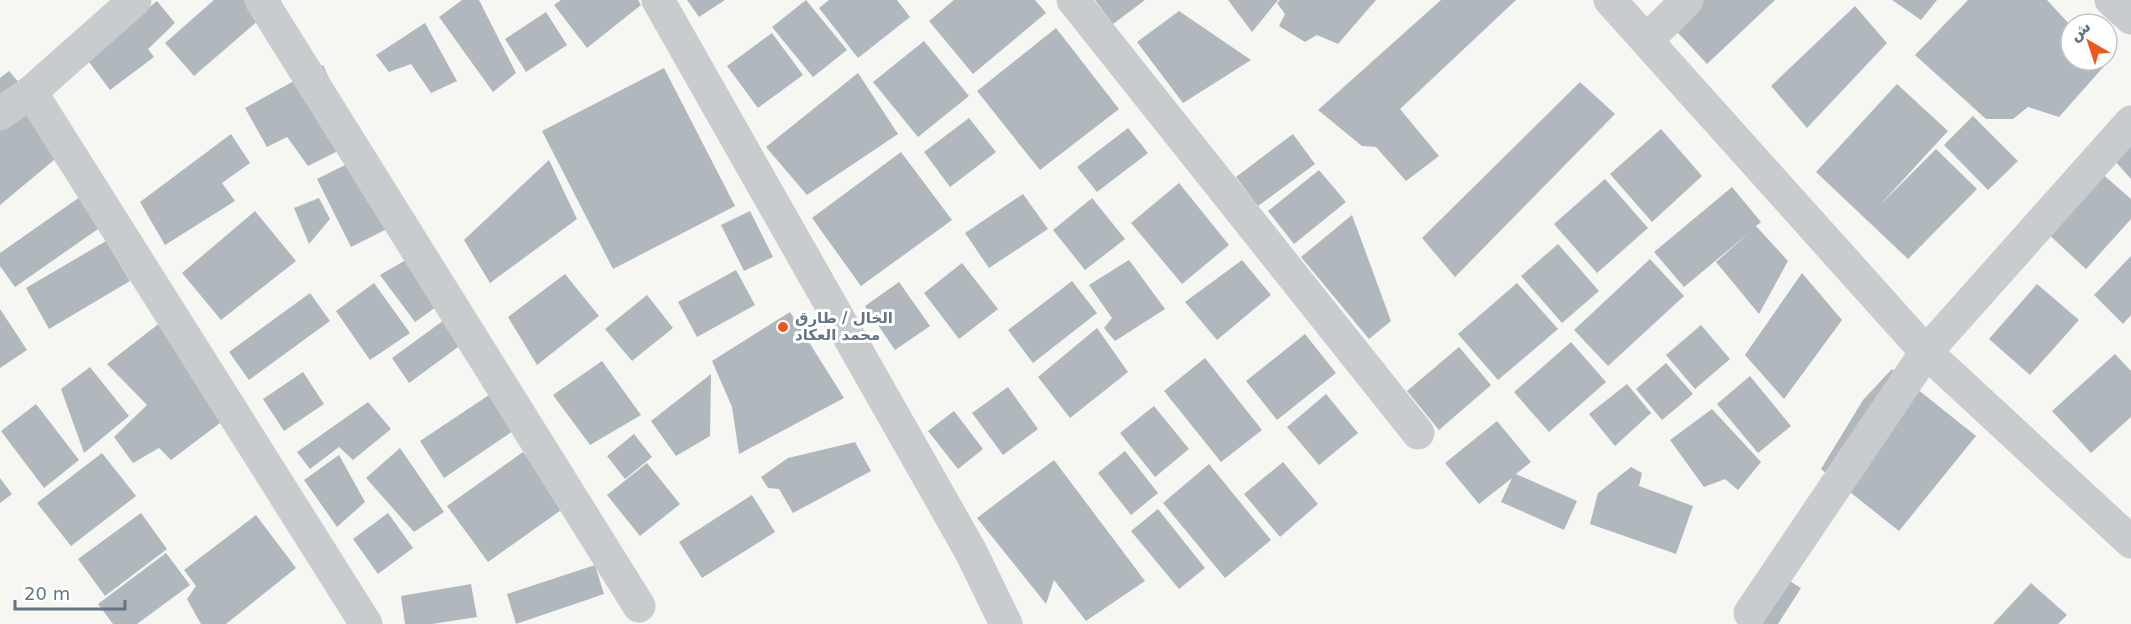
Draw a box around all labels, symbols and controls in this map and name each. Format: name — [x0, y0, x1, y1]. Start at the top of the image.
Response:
north arrow — [2059, 12, 2119, 72]
text: ش — [2065, 16, 2094, 45]
place label: الخال / طارق محمد العكاد — [795, 309, 893, 344]
marker: الخال / طارق محمد العكاد — [776, 320, 790, 334]
scale bar — [15, 573, 124, 611]
text: 20 m — [24, 583, 70, 604]

